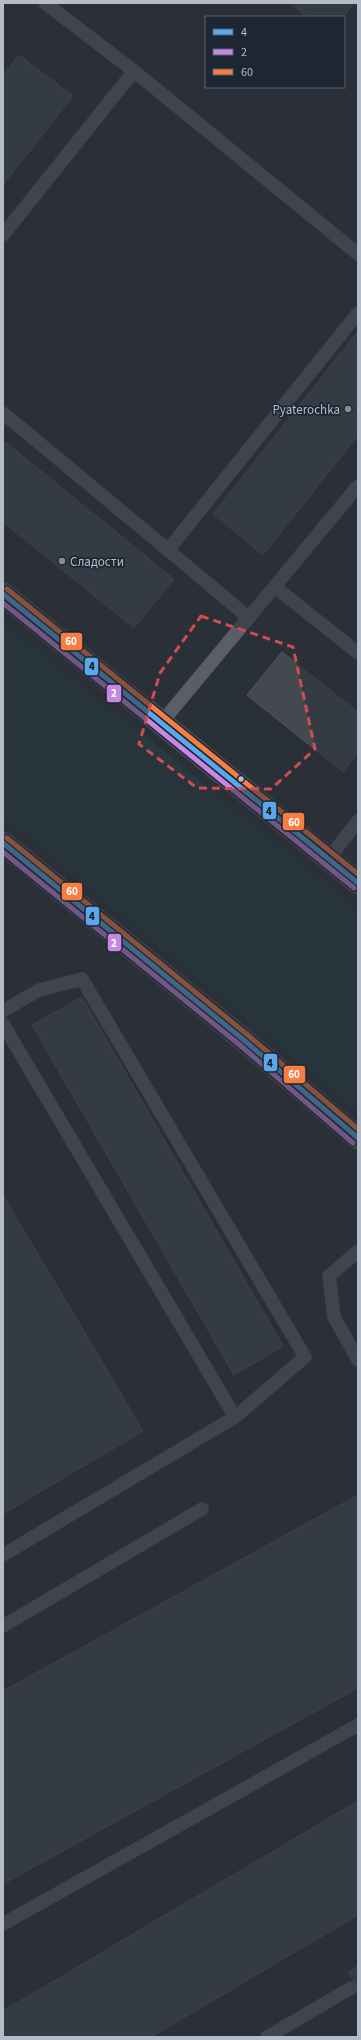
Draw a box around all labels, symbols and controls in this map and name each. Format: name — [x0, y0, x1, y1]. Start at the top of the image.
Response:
legend — [205, 16, 345, 88]
text: 4 — [241, 24, 247, 41]
text: 2 — [241, 44, 247, 61]
text: 60 — [241, 64, 253, 81]
place label: Pyaterochka — [273, 401, 340, 419]
marker: Pyaterochka — [343, 404, 353, 414]
place label: Сладости — [70, 553, 124, 571]
marker: Сладости — [57, 556, 67, 566]
line badge: 60 — [60, 632, 83, 651]
text: 60 — [65, 634, 77, 649]
line badge: 4 — [84, 657, 99, 676]
text: 4 — [89, 659, 95, 674]
line badge: 2 — [106, 684, 122, 703]
text: 2 — [111, 686, 117, 701]
unlabelled marker — [236, 774, 246, 784]
line badge: 4 — [262, 801, 277, 820]
text: 4 — [266, 804, 272, 819]
line badge: 60 — [282, 812, 305, 831]
text: 60 — [288, 815, 300, 830]
line badge: 60 — [61, 882, 83, 901]
text: 60 — [66, 884, 78, 899]
line badge: 4 — [85, 906, 100, 926]
text: 4 — [89, 909, 95, 924]
line badge: 2 — [107, 933, 122, 952]
text: 2 — [111, 936, 117, 951]
line badge: 4 — [263, 1053, 278, 1072]
text: 4 — [267, 1056, 273, 1071]
line badge: 60 — [283, 1065, 306, 1084]
text: 60 — [288, 1067, 300, 1082]

